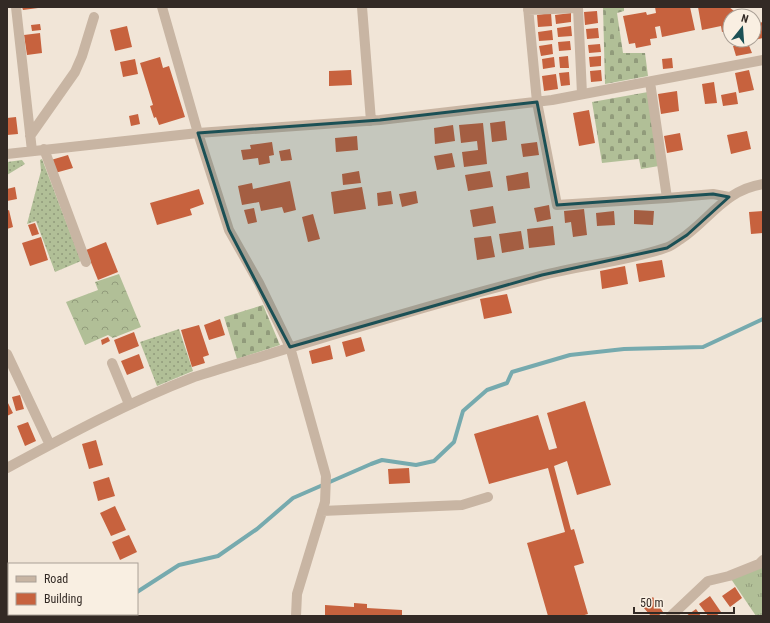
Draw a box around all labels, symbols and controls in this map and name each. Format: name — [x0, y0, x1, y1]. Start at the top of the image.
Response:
north arrow — [722, 8, 762, 48]
text: N — [740, 12, 750, 26]
legend — [8, 563, 138, 615]
text: Road — [44, 572, 68, 586]
scale bar — [634, 589, 734, 615]
text: Building — [44, 592, 82, 606]
text: 50 m — [640, 596, 664, 610]

